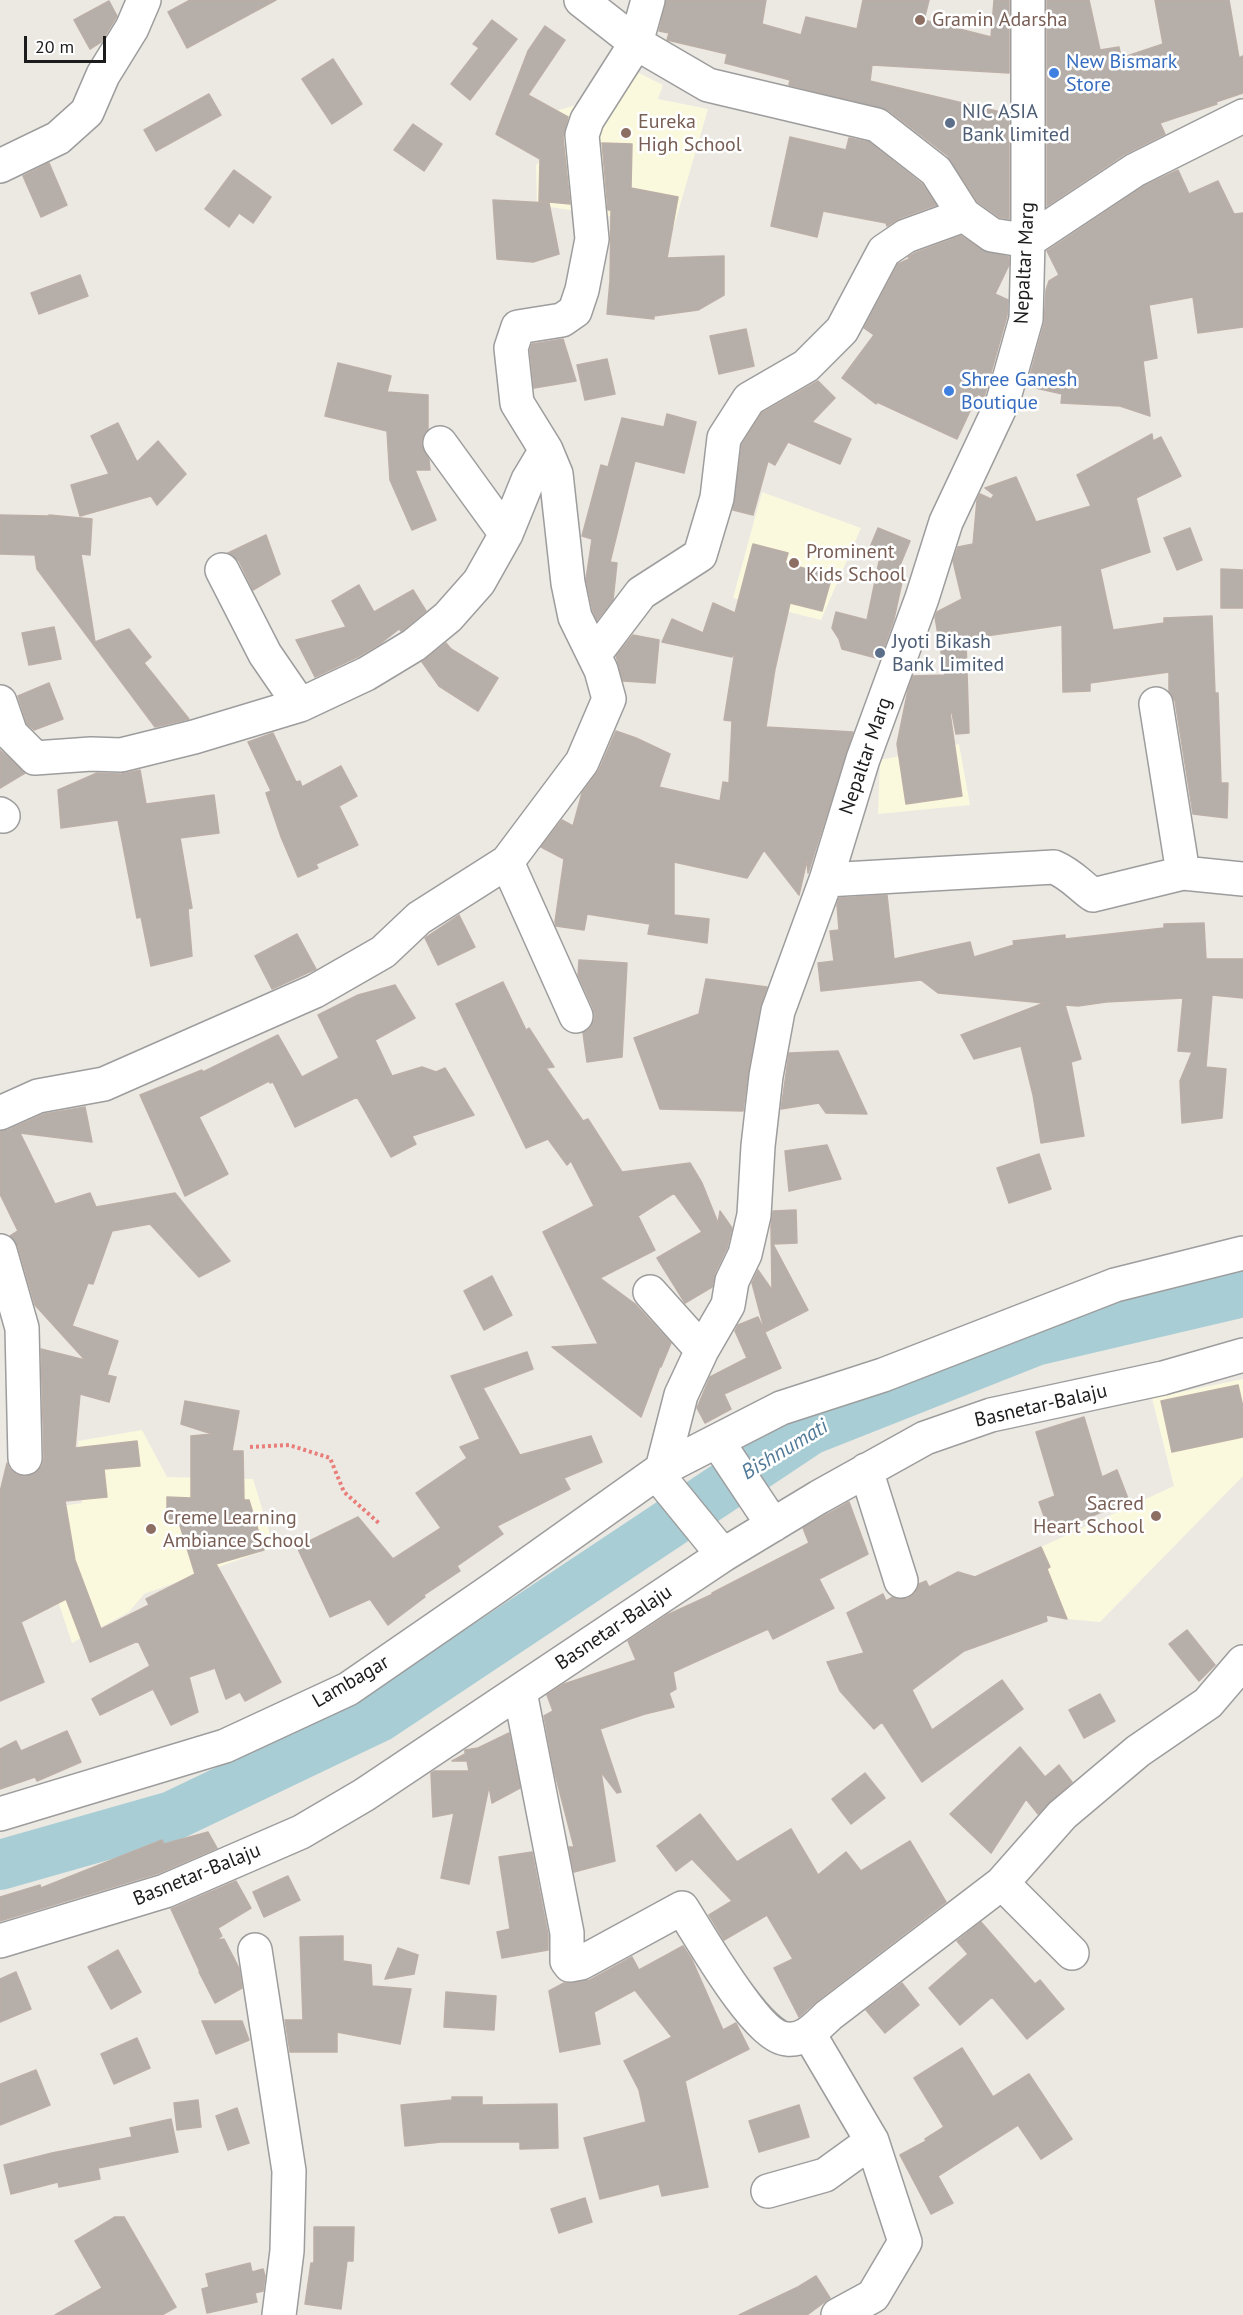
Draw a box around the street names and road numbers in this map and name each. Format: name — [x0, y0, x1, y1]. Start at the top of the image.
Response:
street label: Nepaltar Marg — [1010, 201, 1040, 325]
street label: Nepaltar Marg — [835, 694, 897, 818]
street label: Basnetar-Balaju — [972, 1379, 1110, 1433]
street label: Basnetar-Balaju — [551, 1580, 677, 1676]
street label: Lambagar — [309, 1651, 393, 1713]
street label: Basnetar-Balaju — [130, 1839, 264, 1911]

